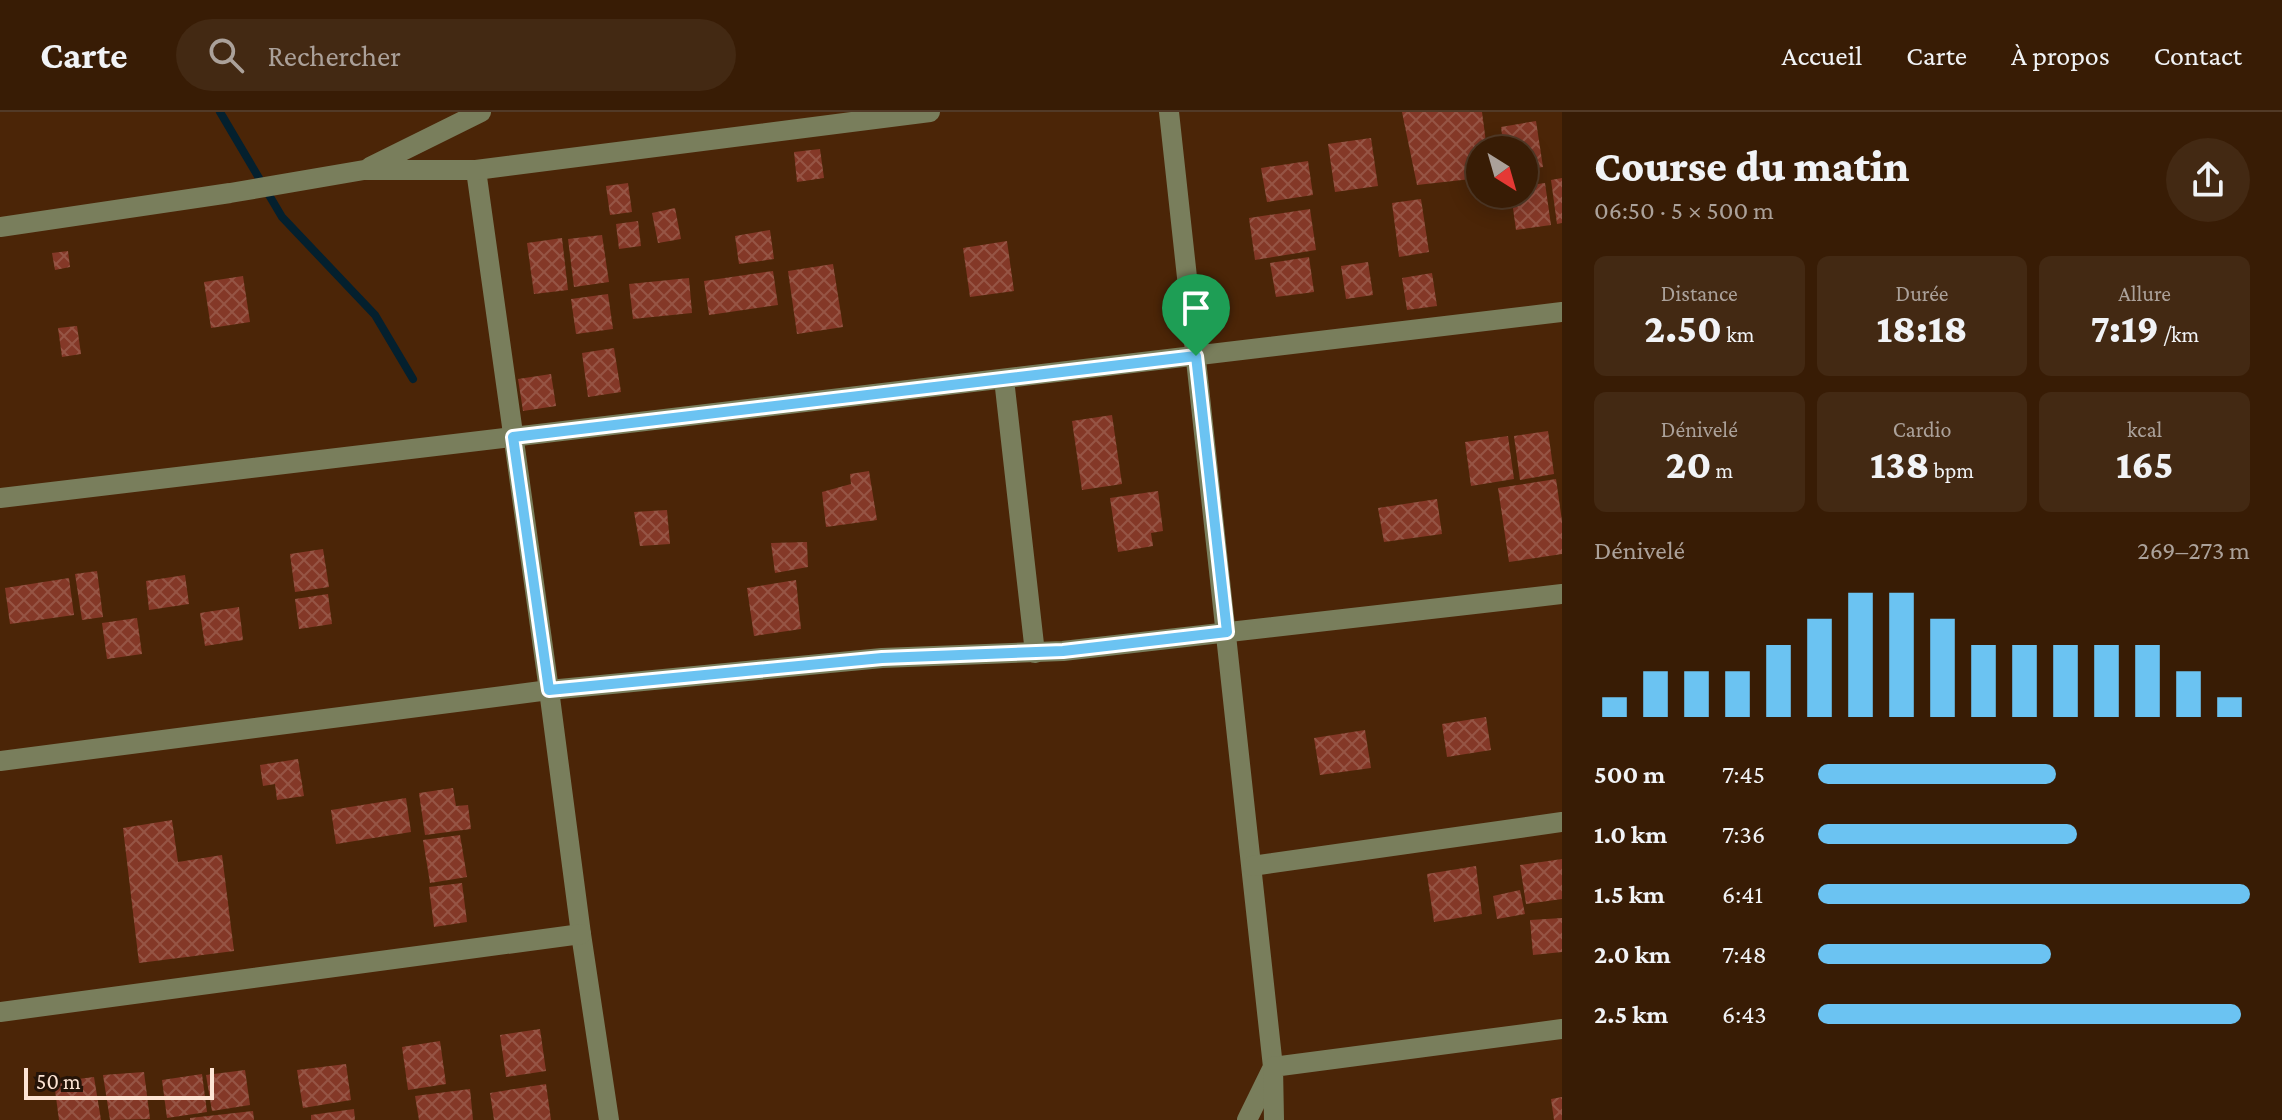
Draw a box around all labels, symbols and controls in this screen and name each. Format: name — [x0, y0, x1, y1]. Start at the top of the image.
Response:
search box — [176, 19, 736, 91]
icon: search — [204, 33, 248, 77]
text: Carte — [40, 34, 128, 76]
text: Rechercher — [268, 39, 401, 72]
text: Accueil — [1782, 40, 1862, 71]
text: Carte — [1906, 40, 1967, 71]
text: À propos — [2011, 40, 2110, 71]
text: Contact — [2154, 40, 2242, 71]
north arrow — [1466, 136, 1538, 208]
map controls — [1466, 136, 1538, 208]
button: share — [2166, 138, 2250, 222]
text: Course du matin — [1594, 142, 1909, 190]
text: 06:50 · 5 × 500 m — [1594, 196, 1774, 225]
pin — [1162, 274, 1230, 356]
text: Distance — [1661, 281, 1738, 306]
text: Durée — [1895, 281, 1949, 306]
text: Allure — [2118, 281, 2171, 306]
icon: arrive — [1174, 286, 1218, 330]
text: 2.50 — [1644, 306, 1722, 351]
text: 18:18 — [1876, 306, 1968, 351]
text: 7:19 — [2090, 306, 2159, 351]
text: km — [1722, 322, 1754, 347]
text: /km — [2159, 322, 2199, 347]
text: Dénivelé — [1661, 417, 1738, 442]
text: Cardio — [1893, 417, 1951, 442]
text: kcal — [2127, 417, 2162, 442]
text: 20 — [1665, 442, 1711, 487]
text: 138 — [1870, 442, 1929, 487]
text: 165 — [2116, 442, 2173, 487]
text: m — [1711, 458, 1733, 483]
text: bpm — [1929, 458, 1974, 483]
text: Dénivelé — [1594, 536, 1685, 565]
text: 269–273 m — [2137, 536, 2250, 565]
text: 500 m — [1594, 760, 1665, 789]
text: 7:45 — [1722, 760, 1765, 789]
text: 1.0 km — [1594, 820, 1667, 849]
text: 7:36 — [1722, 820, 1765, 849]
text: 1.5 km — [1594, 880, 1665, 909]
text: 6:41 — [1722, 880, 1763, 909]
text: 2.0 km — [1594, 940, 1671, 969]
text: 7:48 — [1722, 940, 1767, 969]
text: 2.5 km — [1594, 1000, 1668, 1029]
text: 6:43 — [1722, 1000, 1767, 1029]
scale bar — [24, 1064, 214, 1100]
text: 50 m — [36, 1069, 81, 1094]

